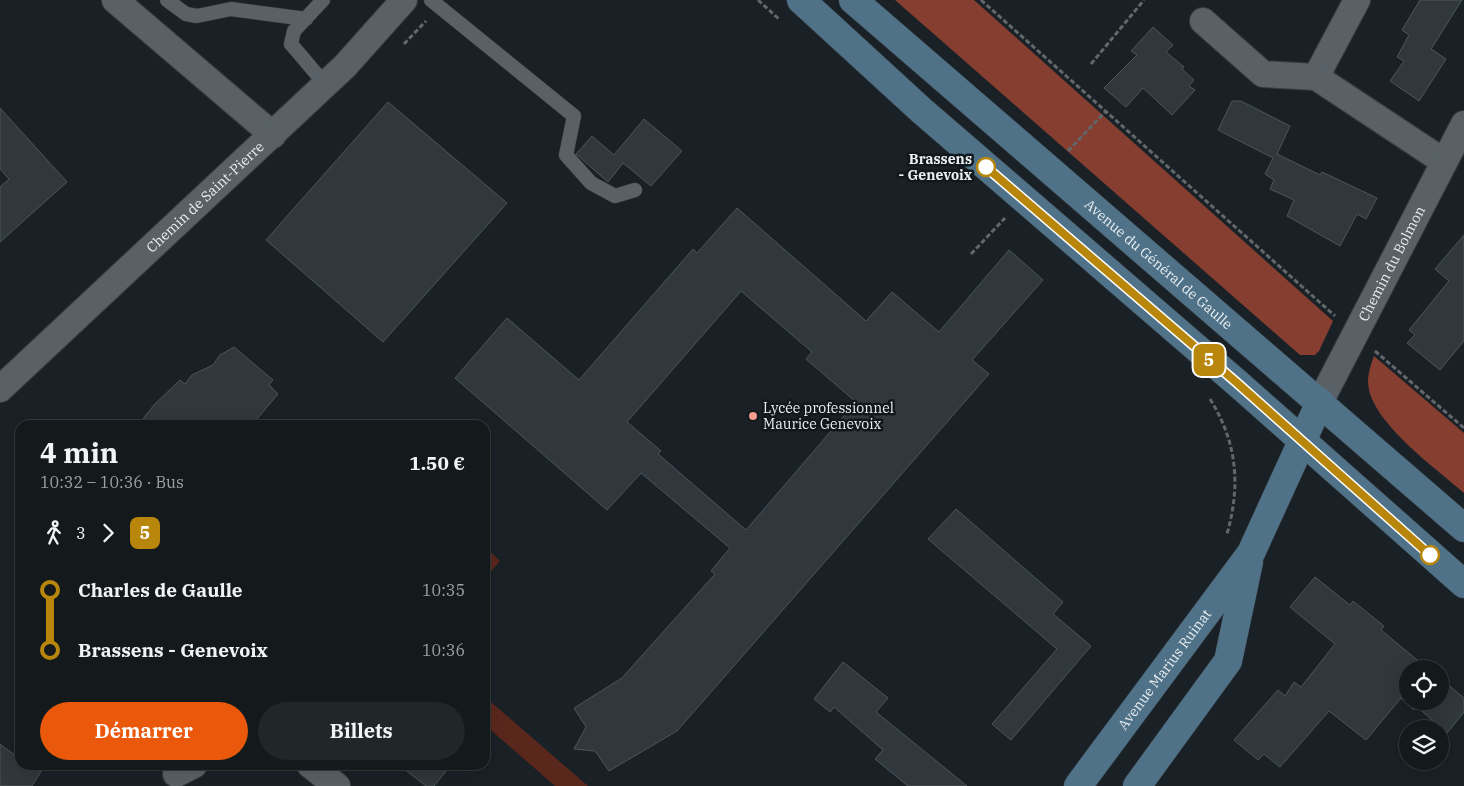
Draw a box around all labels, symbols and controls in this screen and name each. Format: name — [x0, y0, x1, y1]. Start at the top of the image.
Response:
street label: Chemin de Saint-Pierre — [143, 138, 268, 256]
place label: Brassens - Genevoix — [899, 150, 973, 184]
marker: Brassens - Genevoix — [976, 157, 996, 177]
street label: Avenue du Général de Gaulle — [1081, 195, 1236, 333]
street label: Chemin du Bolmon — [1354, 203, 1429, 324]
line badge: 5 — [1193, 344, 1225, 376]
text: 5 — [1204, 348, 1214, 371]
place label: Lycée professionnel Maurice Genevoix — [763, 399, 894, 433]
marker: Lycée professionnel Maurice Genevoix — [747, 410, 759, 422]
text: 4 min — [40, 434, 118, 471]
text: 1.50 € — [409, 451, 465, 475]
text: 10:32 – 10:36 · Bus — [40, 472, 184, 492]
icon: walk — [40, 519, 68, 547]
icon: forward — [94, 519, 122, 547]
text: 5 — [140, 521, 150, 544]
text: 3 — [76, 523, 86, 543]
unlabelled marker — [1420, 545, 1440, 565]
text: Charles de Gaulle — [78, 578, 243, 602]
text: 10:35 — [422, 580, 465, 600]
street label: Avenue Marius Ruinat — [1114, 606, 1215, 733]
text: Brassens - Genevoix — [78, 638, 268, 662]
text: 10:36 — [422, 640, 465, 660]
map controls — [1399, 660, 1449, 770]
button: locate — [1399, 660, 1449, 710]
button: Démarrer — [40, 702, 248, 760]
button: Billets — [258, 702, 465, 760]
button: layers — [1399, 720, 1449, 770]

